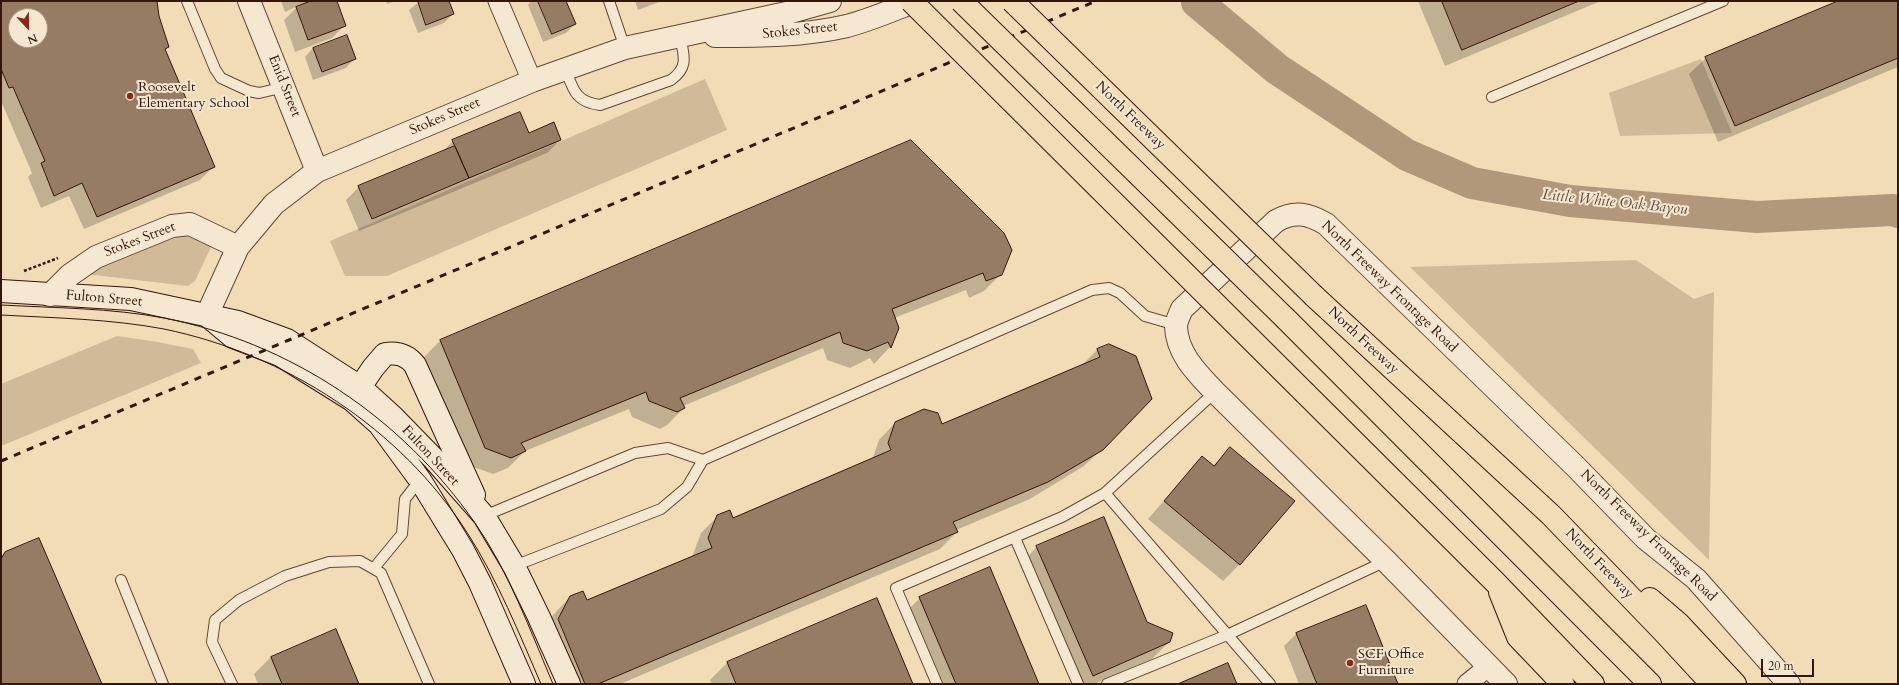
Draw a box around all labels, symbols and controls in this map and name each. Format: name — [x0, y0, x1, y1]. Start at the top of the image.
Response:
north arrow — [8, 8, 48, 48]
street label: Stokes Street — [762, 19, 838, 43]
text: N — [25, 30, 40, 47]
street label: Enid Street — [264, 53, 304, 119]
street label: North Freeway — [1091, 78, 1169, 154]
place label: Roosevelt Elementary School — [138, 80, 249, 112]
marker: Roosevelt Elementary School — [125, 91, 135, 101]
street label: Stokes Street — [407, 95, 483, 139]
water label: Little White Oak Bayou — [1541, 186, 1689, 220]
street label: North Freeway Frontage Road — [1318, 218, 1460, 356]
street label: Stokes Street — [102, 219, 178, 261]
street label: Fulton Street — [65, 287, 143, 311]
street label: North Freeway — [1324, 304, 1402, 378]
street label: Fulton Street — [398, 422, 462, 490]
street label: North Freeway Frontage Road — [1577, 467, 1719, 605]
street label: North Freeway — [1561, 525, 1637, 603]
place label: SCF Office Furniture — [1358, 647, 1424, 680]
scale bar — [1763, 651, 1816, 677]
marker: SCF Office Furniture — [1345, 658, 1355, 668]
text: 20 m — [1768, 658, 1794, 674]

